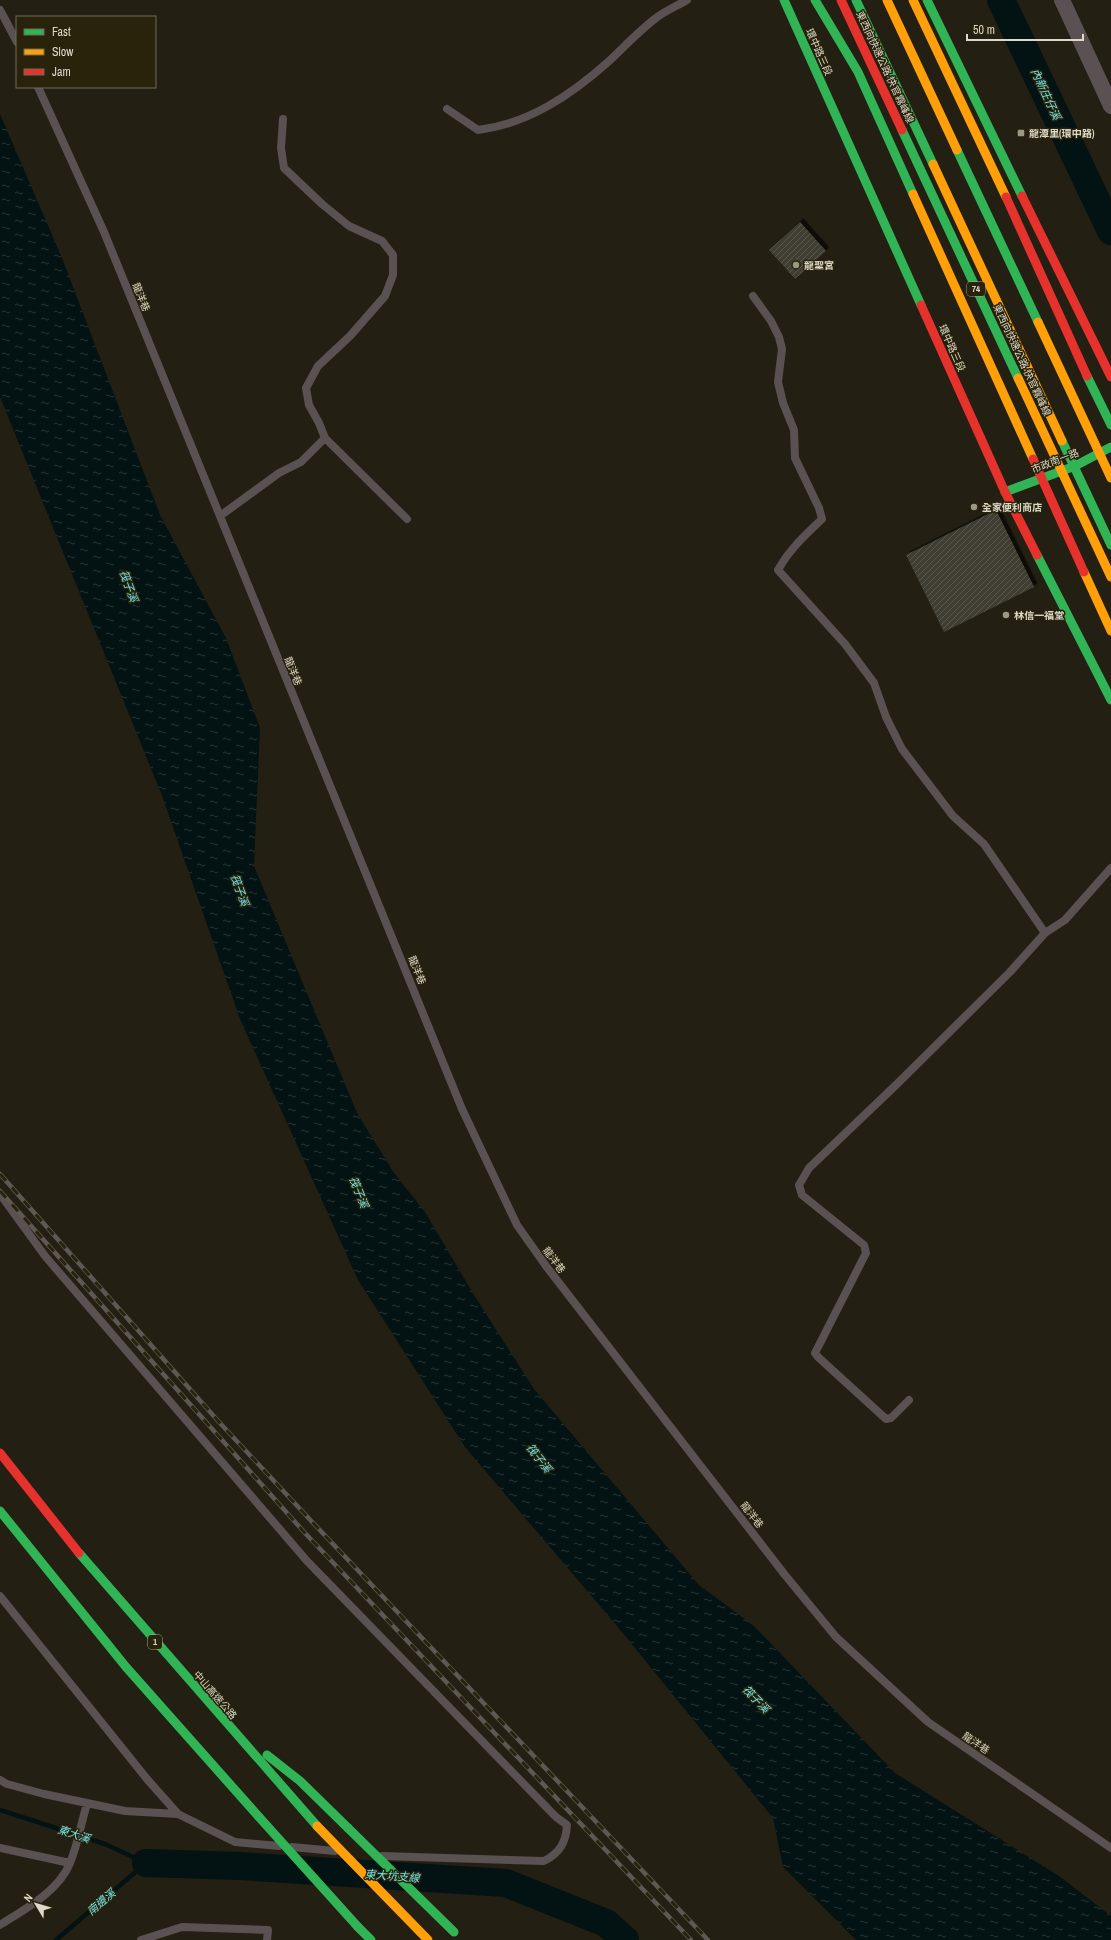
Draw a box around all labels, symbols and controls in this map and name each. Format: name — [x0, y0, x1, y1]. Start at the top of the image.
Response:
street label: 東西向快速公路 快官霧峰線 — [853, 9, 917, 125]
legend — [16, 16, 156, 88]
scale bar — [967, 16, 1083, 42]
text: 50 m — [973, 22, 995, 38]
text: Fast — [52, 24, 71, 40]
street label: 環中路三段 — [803, 27, 835, 77]
text: Slow — [52, 44, 74, 60]
text: Jam — [52, 64, 71, 80]
water label: 內新庄仔溪 — [1028, 66, 1065, 124]
place label: 龍潭里(環中路) — [1029, 127, 1095, 140]
marker: 龍潭里(環中路) — [1016, 128, 1026, 138]
place label: 龍聖宮 — [804, 259, 834, 272]
marker: 龍聖宮 — [791, 260, 801, 270]
street label: 龍洋巷 — [129, 281, 153, 313]
road number: 74 — [967, 282, 985, 296]
street label: 東西向快速公路 快官霧峰線 — [990, 302, 1054, 418]
street label: 環中路三段 — [936, 323, 968, 373]
street label: 市政南一路 — [1029, 446, 1081, 476]
place label: 全家便利商店 — [982, 501, 1042, 514]
marker: 全家便利商店 — [969, 502, 979, 512]
water label: 筏子溪 — [117, 568, 142, 606]
place label: 林信一福堂 — [1014, 609, 1064, 622]
marker: 林信一福堂 — [1001, 610, 1011, 620]
street label: 龍洋巷 — [281, 655, 305, 687]
water label: 筏子溪 — [228, 872, 253, 910]
street label: 龍洋巷 — [405, 954, 429, 986]
water label: 筏子溪 — [346, 1174, 372, 1212]
street label: 龍洋巷 — [540, 1244, 568, 1276]
water label: 筏子溪 — [523, 1441, 556, 1477]
street label: 龍洋巷 — [738, 1499, 766, 1531]
road number: 1 — [148, 1635, 162, 1649]
street label: 中山高速公路 — [190, 1668, 240, 1722]
water label: 筏子溪 — [740, 1682, 774, 1717]
street label: 龍洋巷 — [960, 1729, 992, 1757]
water label: 東大溪 — [56, 1822, 94, 1846]
water label: 東大坑支線 — [364, 1867, 422, 1885]
north arrow — [16, 1884, 56, 1924]
water label: 南邊溪 — [84, 1885, 120, 1918]
text: N — [21, 1891, 36, 1905]

